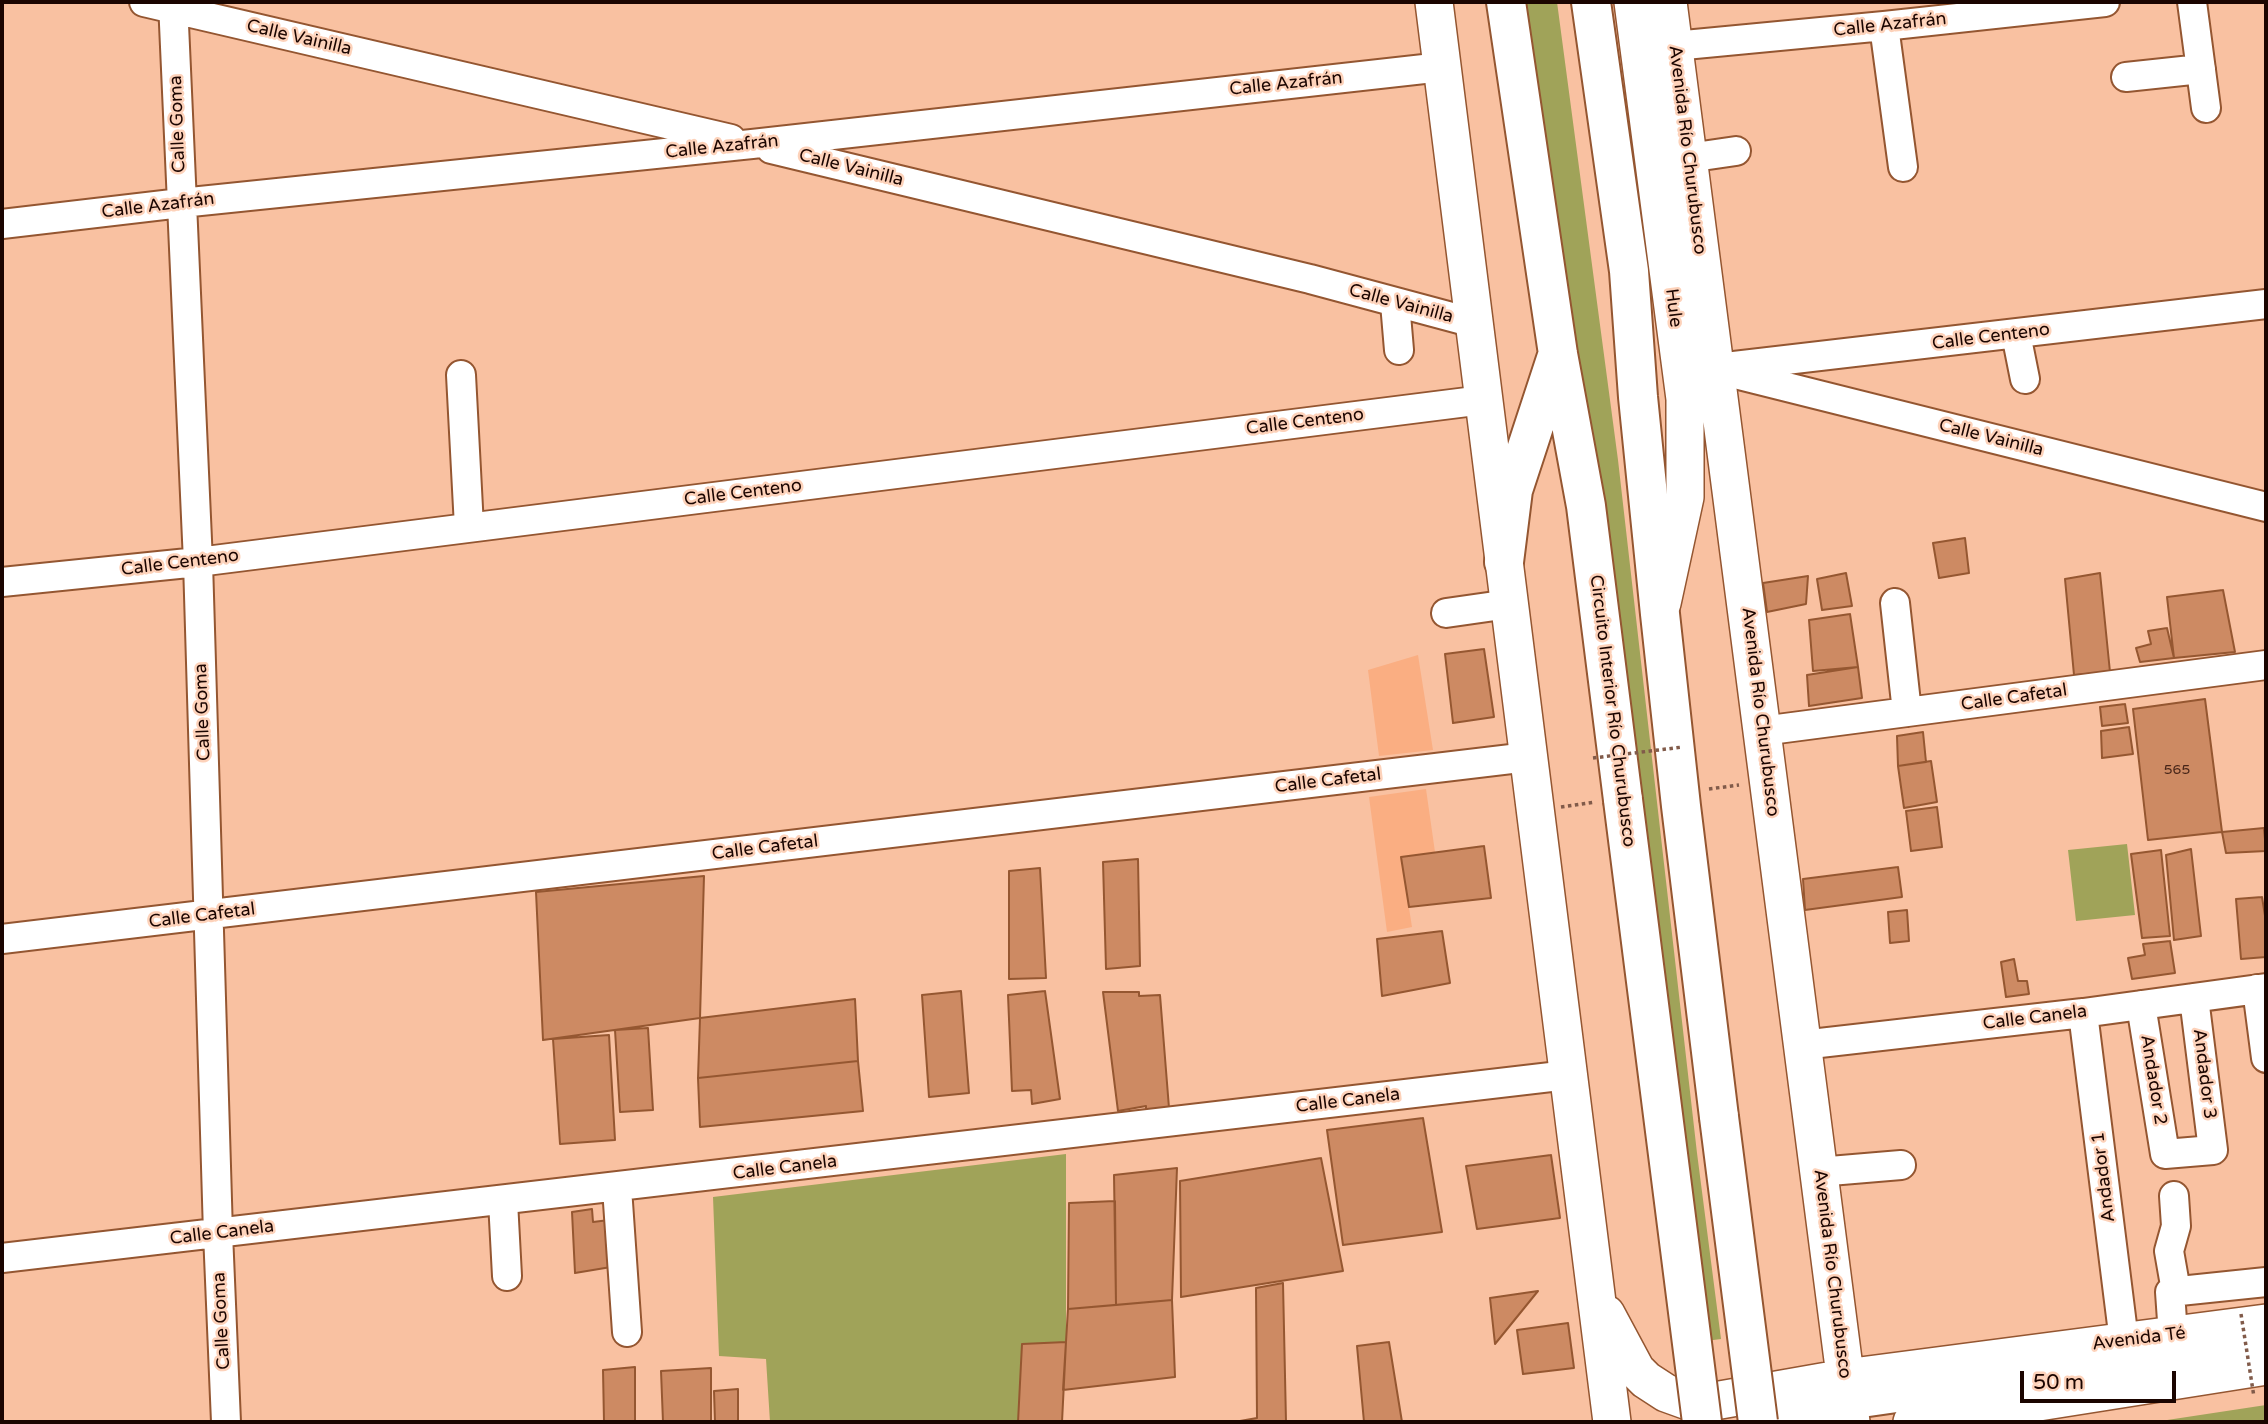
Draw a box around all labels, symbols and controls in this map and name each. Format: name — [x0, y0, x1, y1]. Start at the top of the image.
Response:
street label: Calle Azafrán — [1832, 8, 1948, 42]
street label: Calle Vainilla — [244, 15, 354, 61]
street label: Avenida Río Churubusco — [1663, 44, 1711, 256]
street label: Calle Azafrán — [1228, 67, 1344, 101]
street label: Calle Goma — [166, 75, 190, 173]
street label: Calle Azafrán — [664, 130, 780, 164]
street label: Calle Vainilla — [796, 145, 906, 191]
street label: Calle Azafrán — [100, 188, 216, 224]
street label: Calle Vainilla — [1346, 280, 1456, 328]
street label: Hule — [1660, 287, 1686, 329]
street label: Calle Centeno — [1931, 319, 2051, 355]
street label: Calle Centeno — [1245, 404, 1365, 440]
street label: Calle Vainilla — [1936, 415, 2046, 461]
street label: Calle Centeno — [683, 475, 803, 511]
street label: Calle Centeno — [120, 545, 240, 581]
street label: Circuito Interior Río Churubusco — [1585, 574, 1639, 848]
street label: Avenida Río Churubusco — [1736, 606, 1784, 818]
street label: Calle Goma — [191, 663, 215, 761]
street label: Calle Cafetal — [1960, 680, 2068, 716]
house number: 565 — [2164, 762, 2190, 778]
street label: Calle Cafetal — [1274, 764, 1382, 798]
street label: Calle Cafetal — [711, 831, 819, 865]
street label: Calle Cafetal — [148, 899, 256, 933]
street label: Calle Canela — [1982, 1001, 2088, 1035]
street label: Andador 3 — [2188, 1028, 2220, 1120]
street label: Andador 2 — [2135, 1033, 2171, 1127]
street label: Calle Canela — [1295, 1084, 1401, 1118]
street label: Andador 1 — [2088, 1131, 2120, 1223]
street label: Calle Canela — [732, 1151, 838, 1185]
street label: Avenida Río Churubusco — [1808, 1168, 1856, 1380]
street label: Calle Canela — [169, 1216, 275, 1250]
street label: Calle Goma — [209, 1272, 235, 1370]
street label: Avenida Té — [2091, 1323, 2187, 1355]
scale bar — [2023, 1358, 2179, 1402]
text: 50 m — [2033, 1370, 2084, 1395]

